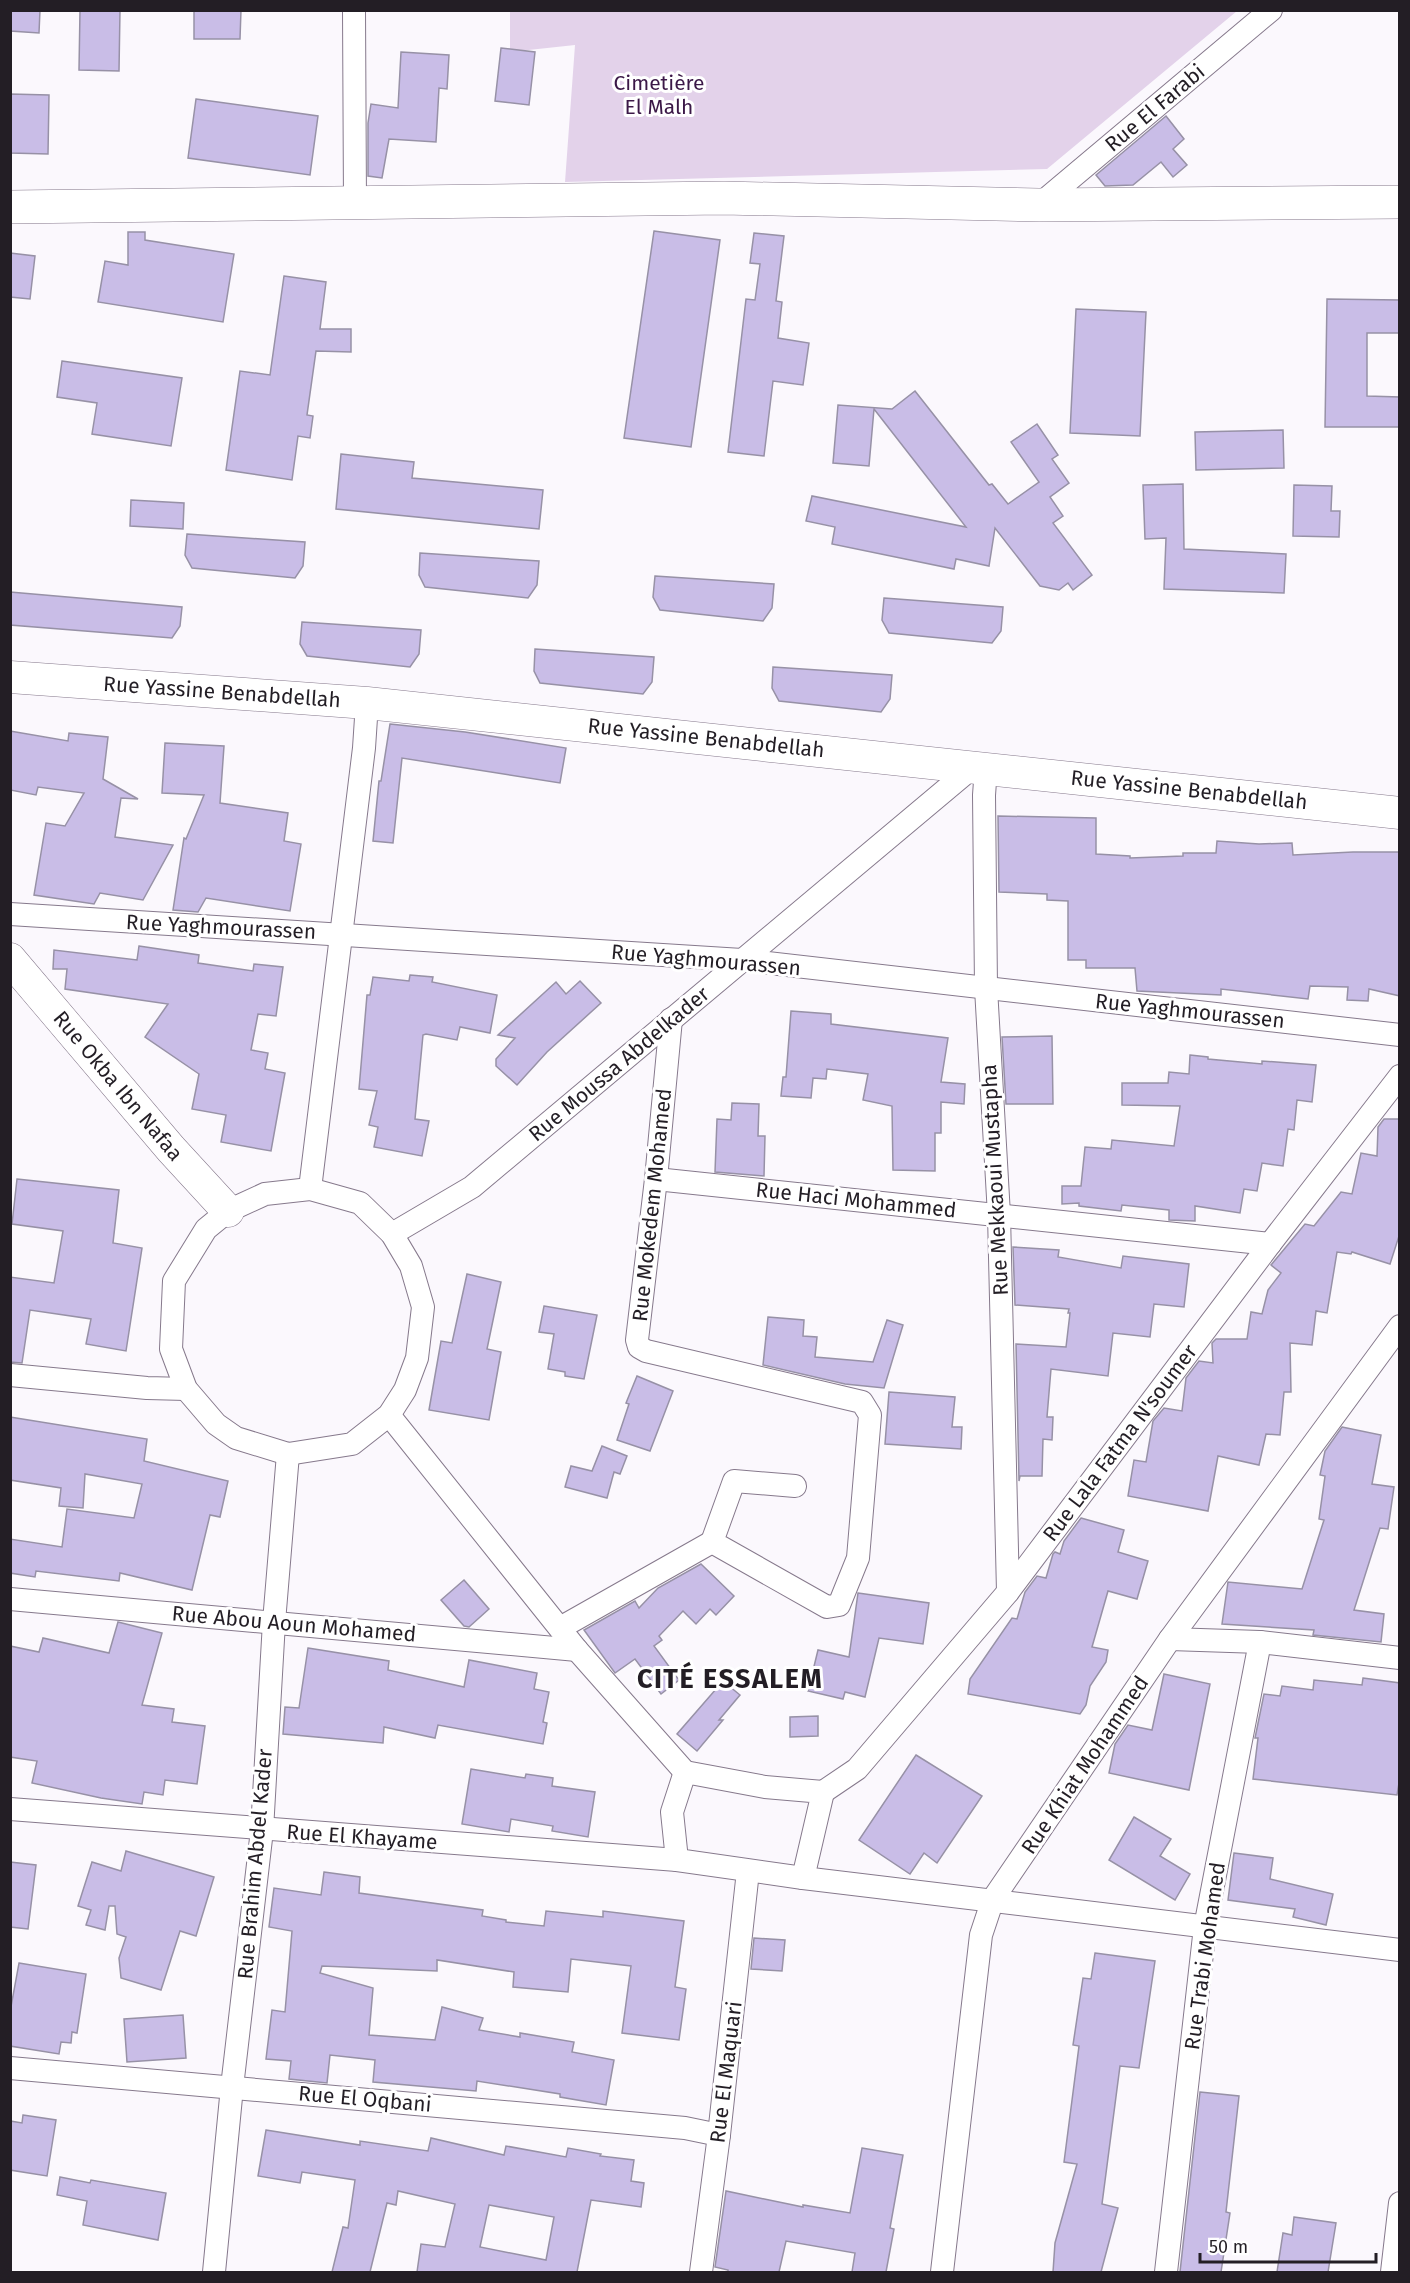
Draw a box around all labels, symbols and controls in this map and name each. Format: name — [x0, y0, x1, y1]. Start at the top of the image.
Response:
street label: Rue El Farabi — [1100, 59, 1210, 157]
park label: Cimetière El Malh — [614, 70, 705, 120]
street label: Rue Yassine Benabdellah — [102, 671, 342, 713]
street label: Rue Yassine Benabdellah — [586, 713, 826, 763]
street label: Rue Yassine Benabdellah — [1069, 765, 1309, 815]
street label: Rue Yaghmourassen — [125, 909, 317, 945]
street label: Rue Yaghmourassen — [610, 939, 802, 981]
street label: Rue Moussa Abdelkader — [523, 981, 715, 1147]
street label: Rue Yaghmourassen — [1094, 988, 1286, 1034]
street label: Rue Okba Ibn Nafaa — [48, 1006, 188, 1166]
street label: Rue Mekkaoui Mustapha — [976, 1064, 1014, 1296]
street label: Rue Mokedem Mohamed — [627, 1087, 677, 1323]
street label: Rue Haci Mohammed — [754, 1177, 958, 1223]
street label: Rue Lala Fatma N'soumer — [1037, 1339, 1203, 1547]
street label: Rue Abou Aoun Mohamed — [171, 1600, 417, 1648]
district label: CITÉ ESSALEM — [637, 1661, 823, 1695]
street label: Rue Khiat Mohammed — [1016, 1671, 1154, 1859]
street label: Rue Brahim Abdel Kader — [232, 1748, 278, 1980]
street label: Rue El Khayame — [286, 1819, 438, 1855]
street label: Rue Trabi Mohamed — [1179, 1860, 1231, 2052]
street label: Rue El Maquari — [704, 2000, 748, 2144]
street label: Rue El Oqbani — [297, 2080, 433, 2118]
scale bar — [1200, 2226, 1376, 2264]
text: 50 m — [1209, 2236, 1248, 2258]

